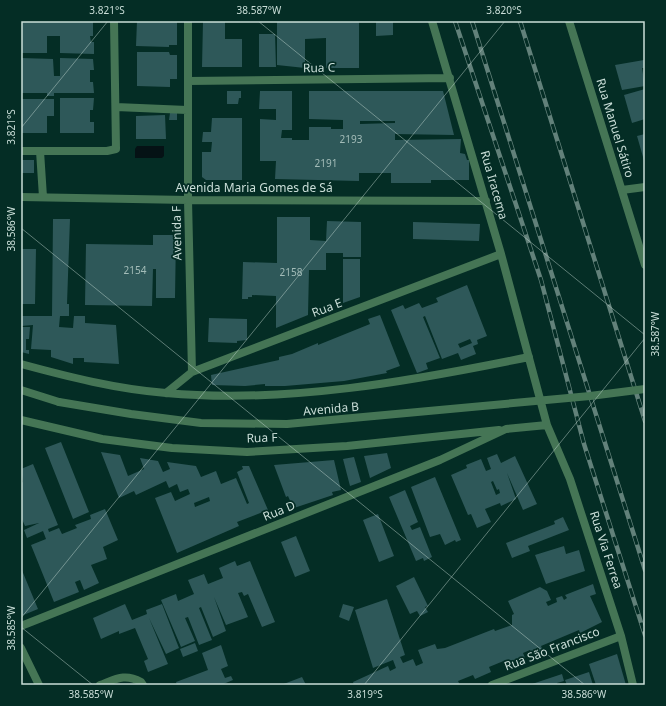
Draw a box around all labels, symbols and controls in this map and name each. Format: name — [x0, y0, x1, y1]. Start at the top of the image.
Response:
text: 3.821°S — [89, 3, 125, 17]
text: 38.587°W — [237, 3, 282, 17]
text: 3.820°S — [486, 3, 522, 17]
street label: Rua C — [303, 59, 336, 76]
street label: Rua Manuel Sátiro — [592, 76, 639, 180]
text: 3.821°S — [4, 109, 18, 145]
house number: 2193 — [340, 132, 363, 146]
street label: Rua Iracema — [477, 149, 512, 221]
house number: 2191 — [315, 156, 337, 170]
street label: Avenida Maria Gomes de Sá — [175, 179, 333, 196]
text: 38.586°W — [4, 206, 18, 251]
street label: Avenida F — [168, 206, 185, 260]
house number: 2154 — [124, 263, 147, 277]
house number: 2158 — [280, 265, 303, 279]
street label: Rua E — [309, 294, 345, 321]
text: 38.587°W — [648, 311, 662, 356]
street label: Avenida B — [302, 398, 360, 419]
street label: Rua F — [246, 428, 278, 447]
street label: Rua D — [260, 496, 298, 525]
street label: Rua Via Ferrea — [586, 509, 627, 591]
text: 38.585°W — [4, 605, 18, 650]
street label: Rua São Francisco — [502, 622, 602, 675]
text: 38.585°W — [69, 687, 114, 701]
text: 3.819°S — [347, 687, 383, 701]
text: 38.586°W — [562, 687, 607, 701]

